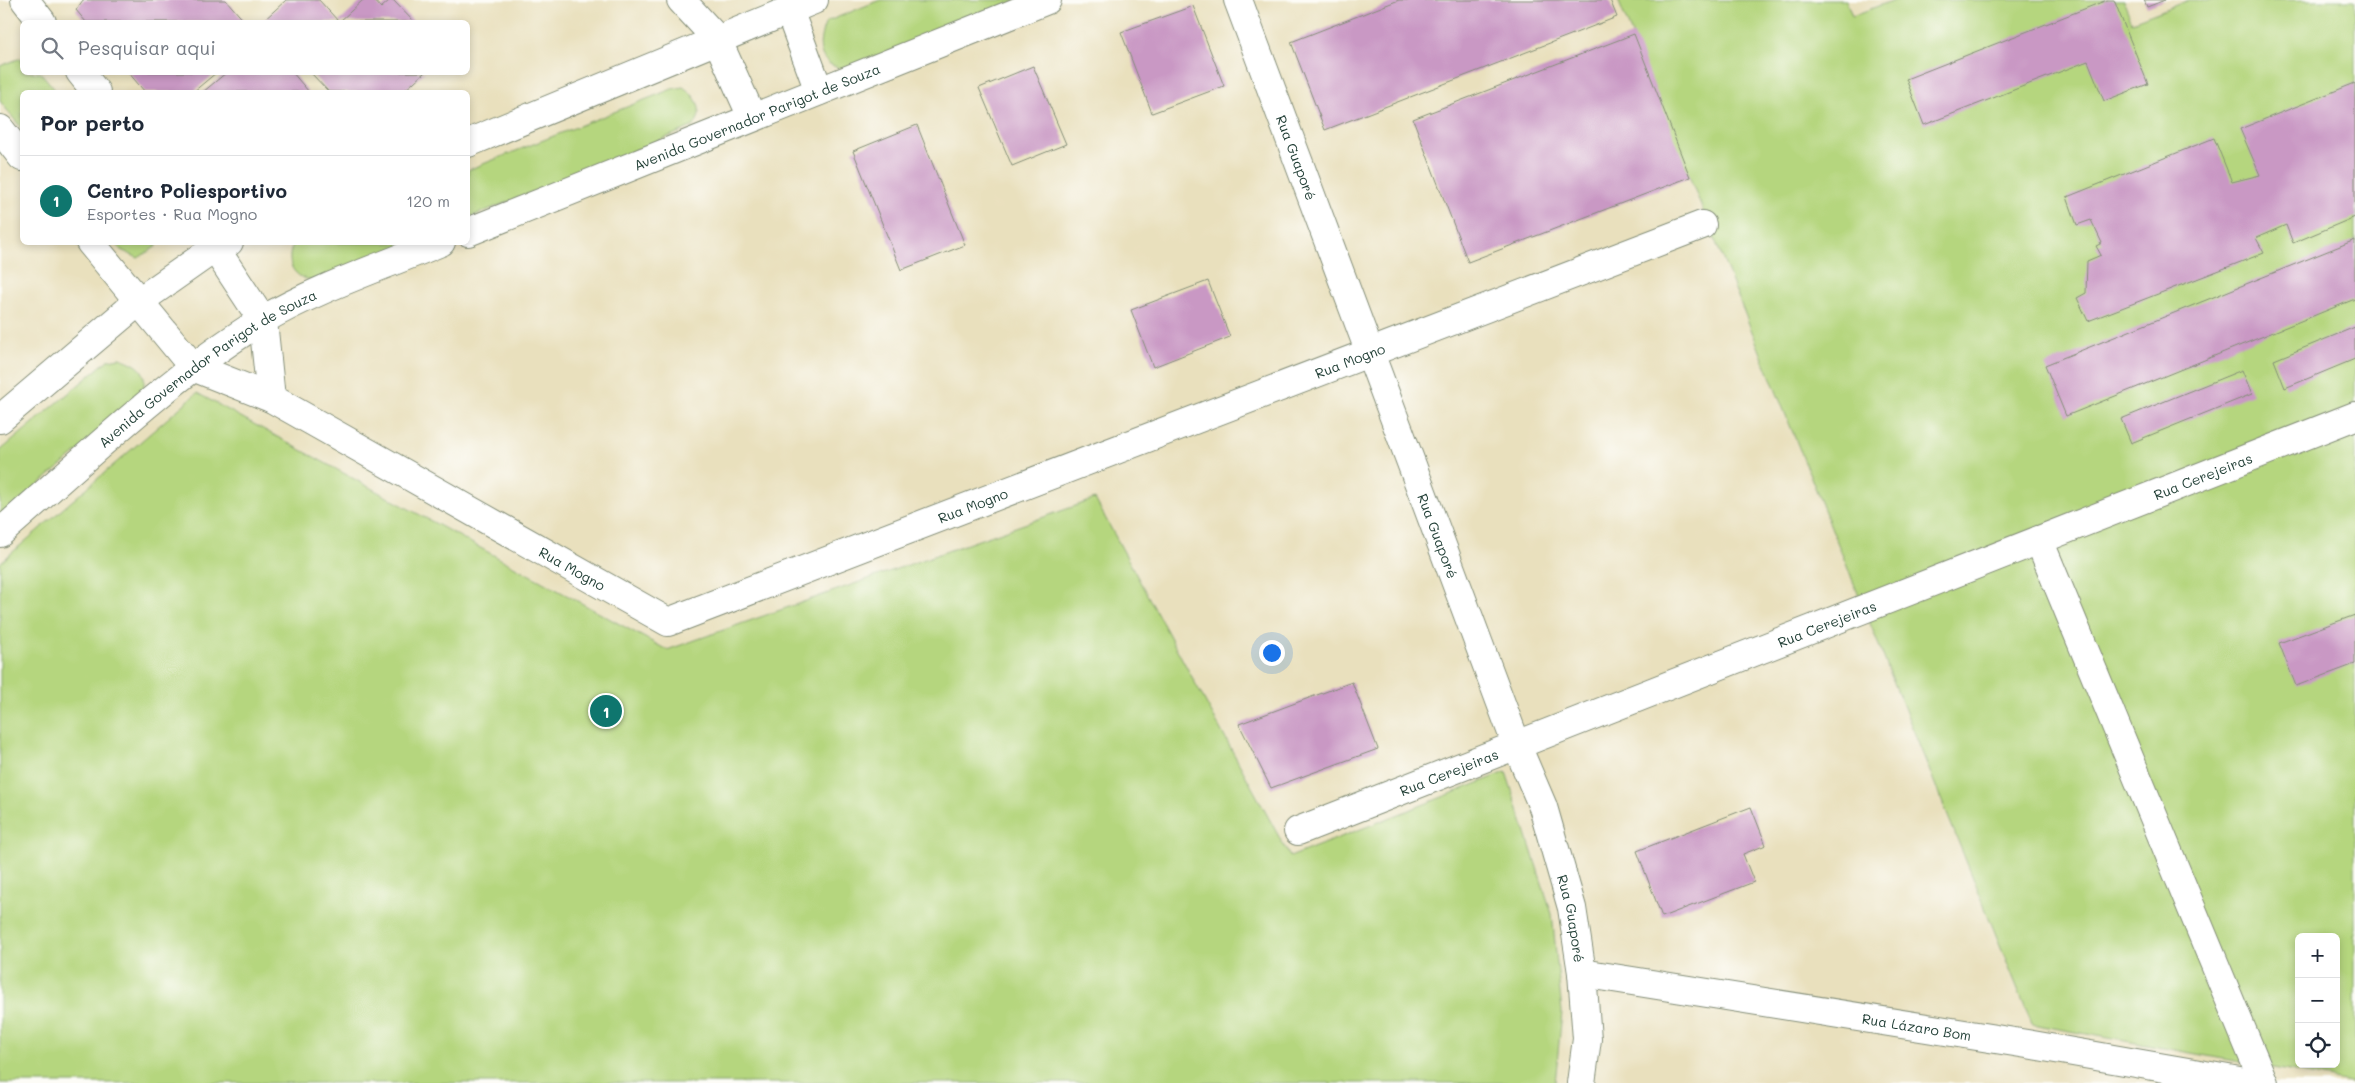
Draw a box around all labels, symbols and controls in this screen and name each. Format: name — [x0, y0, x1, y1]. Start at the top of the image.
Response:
search box — [20, 20, 470, 75]
icon: search — [38, 34, 66, 62]
text: Pesquisar aqui — [78, 35, 216, 60]
street label: Avenida Governador Parigot de Souza — [631, 58, 883, 174]
text: Por perto — [40, 109, 144, 136]
street label: Rua Guaporé — [1272, 112, 1321, 203]
text: Centro Poliesportivo — [87, 178, 287, 203]
text: 1 — [52, 190, 60, 211]
text: 120 m — [406, 190, 450, 211]
text: Esportes · Rua Mogno — [87, 203, 257, 224]
street label: Avenida Governador Parigot de Souza — [94, 284, 319, 451]
street label: Rua Mogno — [1312, 338, 1387, 382]
street label: Rua Cerejeiras — [2151, 448, 2255, 504]
street label: Rua Mogno — [935, 483, 1010, 527]
street label: Rua Guaporé — [1414, 491, 1463, 581]
street label: Rua Mogno — [536, 542, 609, 594]
street label: Rua Cerejeiras — [1775, 595, 1879, 651]
your location — [1259, 640, 1285, 666]
pin: 1 — [590, 692, 622, 730]
street label: Rua Cerejeiras — [1397, 744, 1501, 800]
street label: Rua Guaporé — [1553, 872, 1590, 964]
map controls — [2295, 933, 2340, 1068]
button: + — [2295, 933, 2340, 978]
button: − — [2295, 978, 2340, 1023]
street label: Rua Lázaro Bom — [1861, 1008, 1973, 1045]
button: locate — [2295, 1023, 2340, 1068]

